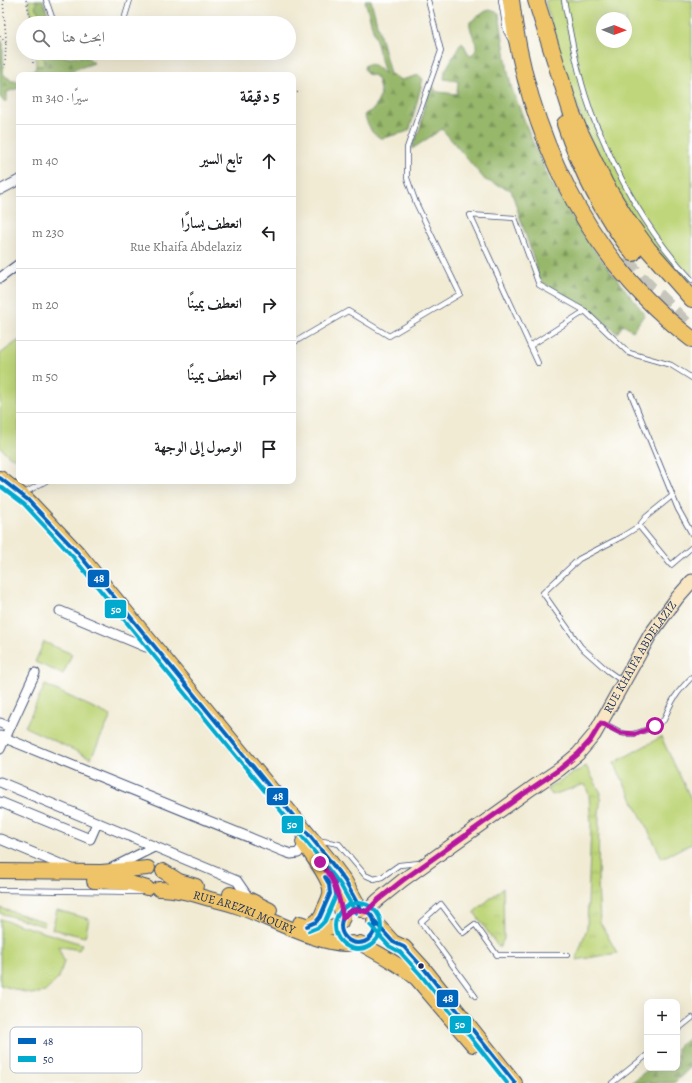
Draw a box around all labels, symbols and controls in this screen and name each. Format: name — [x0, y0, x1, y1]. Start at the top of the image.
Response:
north arrow — [596, 12, 632, 48]
search box — [16, 16, 296, 60]
icon: search — [30, 27, 52, 49]
text: ابحث هنا — [62, 27, 105, 47]
text: 5 دقيقة — [240, 85, 280, 108]
text: سيرًا · 340 m — [32, 89, 89, 106]
text: تابع السير — [200, 149, 242, 169]
icon: ahead — [258, 150, 280, 172]
text: 40 m — [32, 152, 58, 169]
text: انعطف يسارًا — [181, 213, 242, 233]
icon: left — [258, 222, 280, 244]
text: 230 m — [32, 224, 64, 241]
text: Rue Khaifa Abdelaziz — [130, 238, 242, 255]
text: انعطف يمينًا — [187, 293, 242, 313]
icon: right — [258, 294, 280, 316]
text: 20 m — [32, 296, 59, 313]
text: انعطف يمينًا — [187, 365, 242, 385]
icon: right — [258, 366, 280, 388]
text: 50 m — [32, 368, 58, 385]
text: الوصول إلى الوجهة — [155, 437, 242, 457]
icon: arrive — [258, 438, 280, 460]
line badge: 48 — [87, 569, 110, 588]
text: 48 — [94, 571, 104, 586]
street label: RUE KHAIFA ABDELAZIZ — [600, 598, 680, 716]
line badge: 50 — [104, 599, 127, 619]
text: 50 — [111, 602, 122, 617]
route start — [646, 717, 664, 735]
line badge: 48 — [266, 787, 289, 806]
text: 48 — [273, 789, 283, 804]
line badge: 50 — [281, 815, 304, 834]
text: 50 — [287, 817, 298, 832]
route end — [311, 853, 329, 871]
street label: RUE AREZKI MOURY — [191, 887, 298, 938]
unlabelled marker — [416, 961, 426, 971]
line badge: 48 — [436, 989, 459, 1008]
text: 48 — [443, 991, 453, 1006]
map controls — [644, 999, 680, 1071]
button: + — [644, 999, 680, 1035]
line badge: 50 — [449, 1015, 472, 1034]
text: 50 — [455, 1017, 466, 1032]
legend — [10, 1027, 142, 1073]
text: 48 — [43, 1034, 53, 1049]
button: − — [644, 1035, 680, 1071]
text: 50 — [43, 1052, 54, 1067]

